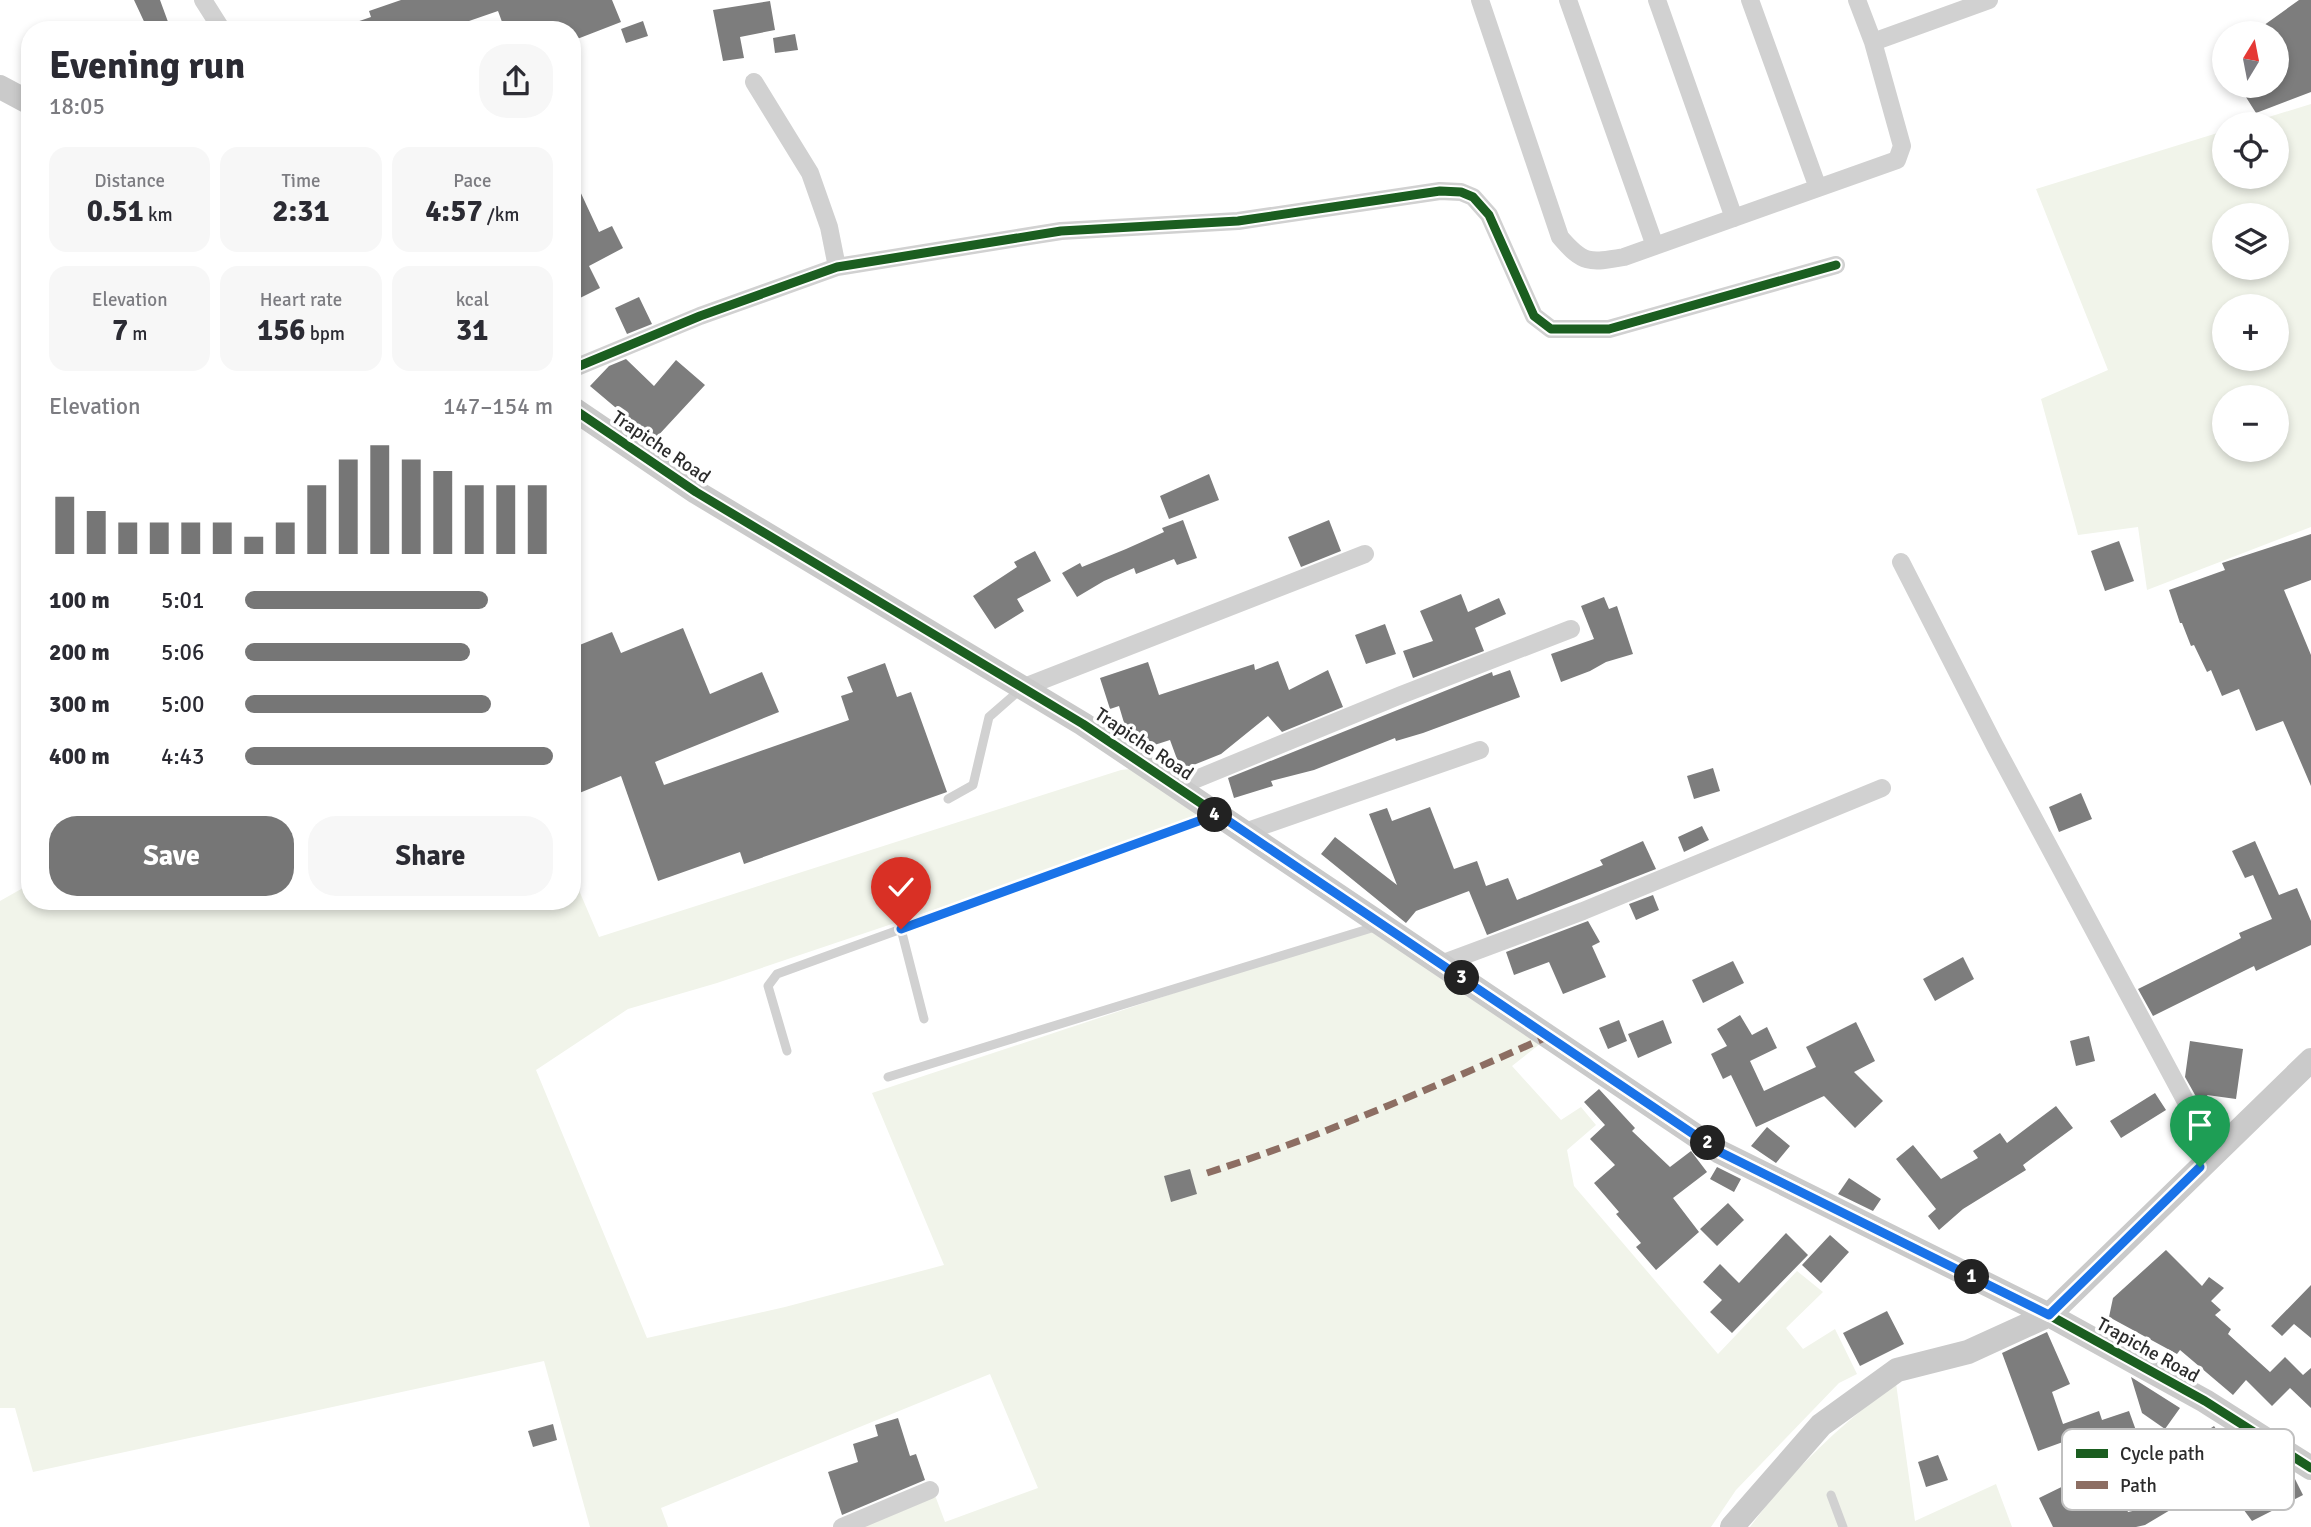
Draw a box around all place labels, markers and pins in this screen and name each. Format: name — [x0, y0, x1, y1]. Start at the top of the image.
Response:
pin: 4 — [1198, 798, 1232, 832]
pin — [871, 857, 931, 929]
pin: 3 — [1444, 960, 1480, 996]
pin — [2170, 1095, 2230, 1167]
pin: 2 — [1690, 1126, 1726, 1160]
pin: 1 — [1954, 1260, 1990, 1294]

